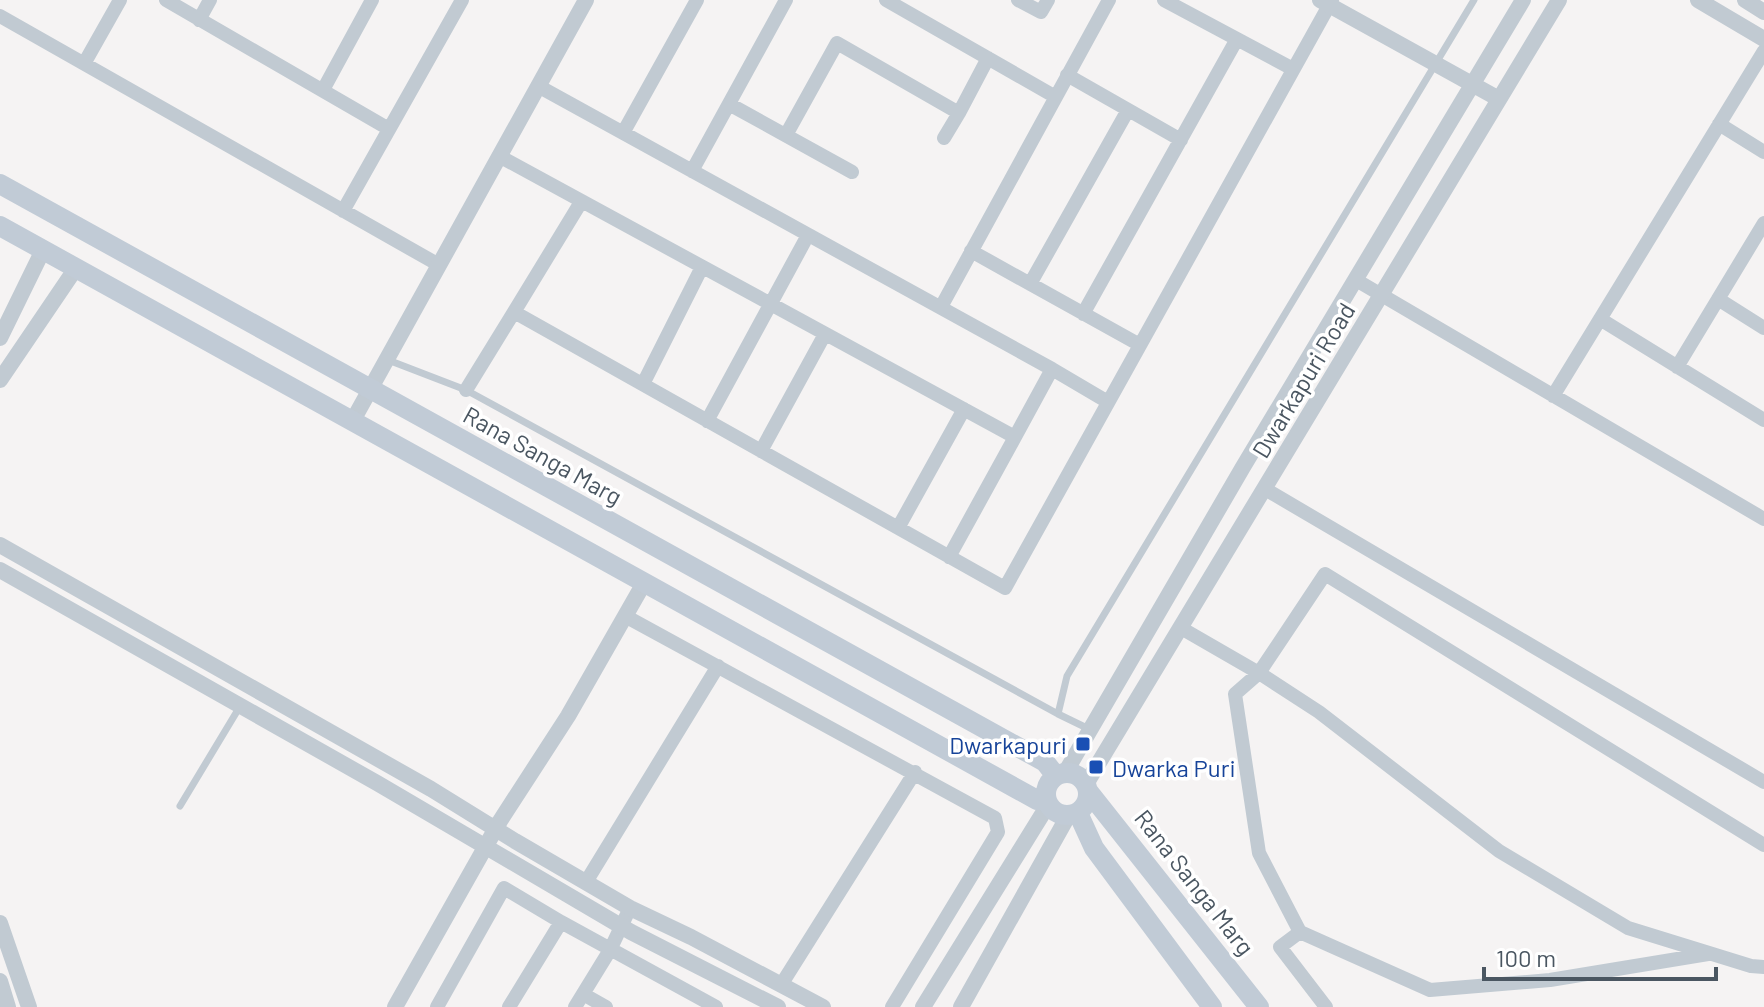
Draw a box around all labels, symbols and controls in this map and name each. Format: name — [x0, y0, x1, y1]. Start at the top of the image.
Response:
street label: Dwarkapuri Road — [1245, 297, 1361, 463]
street label: Rana Sanga Marg — [459, 399, 627, 511]
place label: Dwarkapuri — [949, 730, 1067, 759]
marker: Dwarkapuri — [1074, 735, 1092, 753]
place label: Dwarka Puri — [1112, 753, 1236, 782]
marker: Dwarka Puri — [1087, 758, 1105, 776]
street label: Rana Sanga Marg — [1129, 803, 1261, 961]
scale bar — [1484, 931, 1716, 981]
text: 100 m — [1496, 943, 1556, 972]

